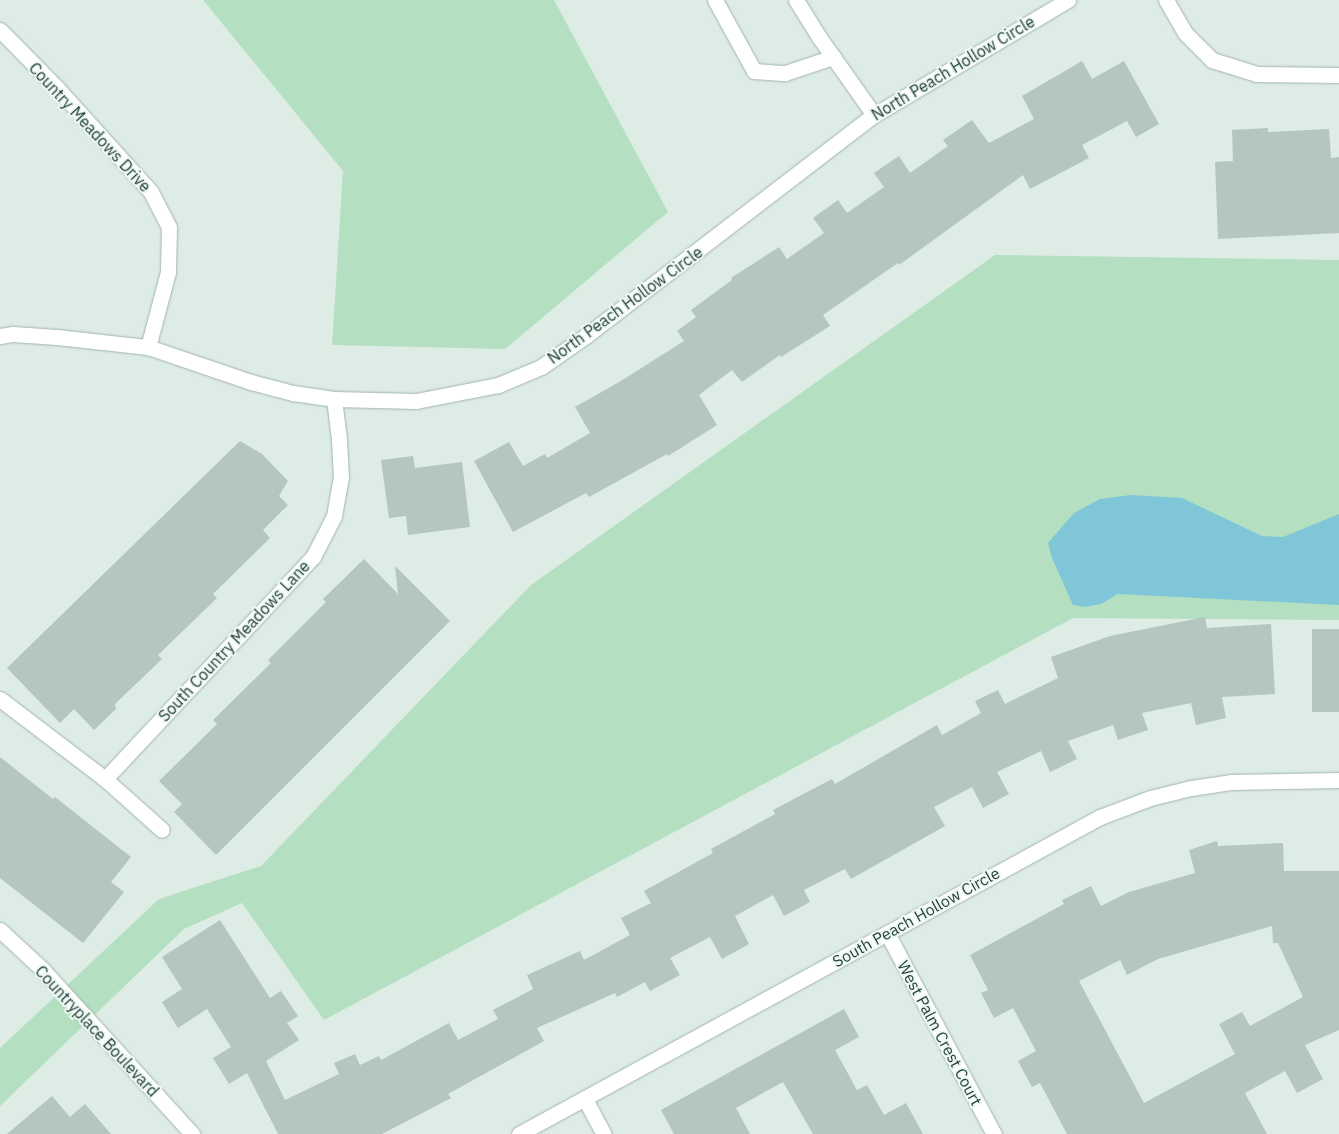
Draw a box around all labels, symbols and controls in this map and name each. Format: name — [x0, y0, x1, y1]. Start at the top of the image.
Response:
street label: North Peach Hollow Circle — [868, 12, 1038, 124]
street label: Country Meadows Drive — [25, 58, 155, 196]
street label: North Peach Hollow Circle — [544, 242, 706, 368]
street label: South Country Meadows Lane — [154, 557, 314, 725]
street label: South Peach Hollow Circle — [829, 863, 1003, 971]
street label: West Palm Crest Court — [894, 957, 986, 1109]
street label: Countryplace Boulevard — [31, 961, 163, 1101]

